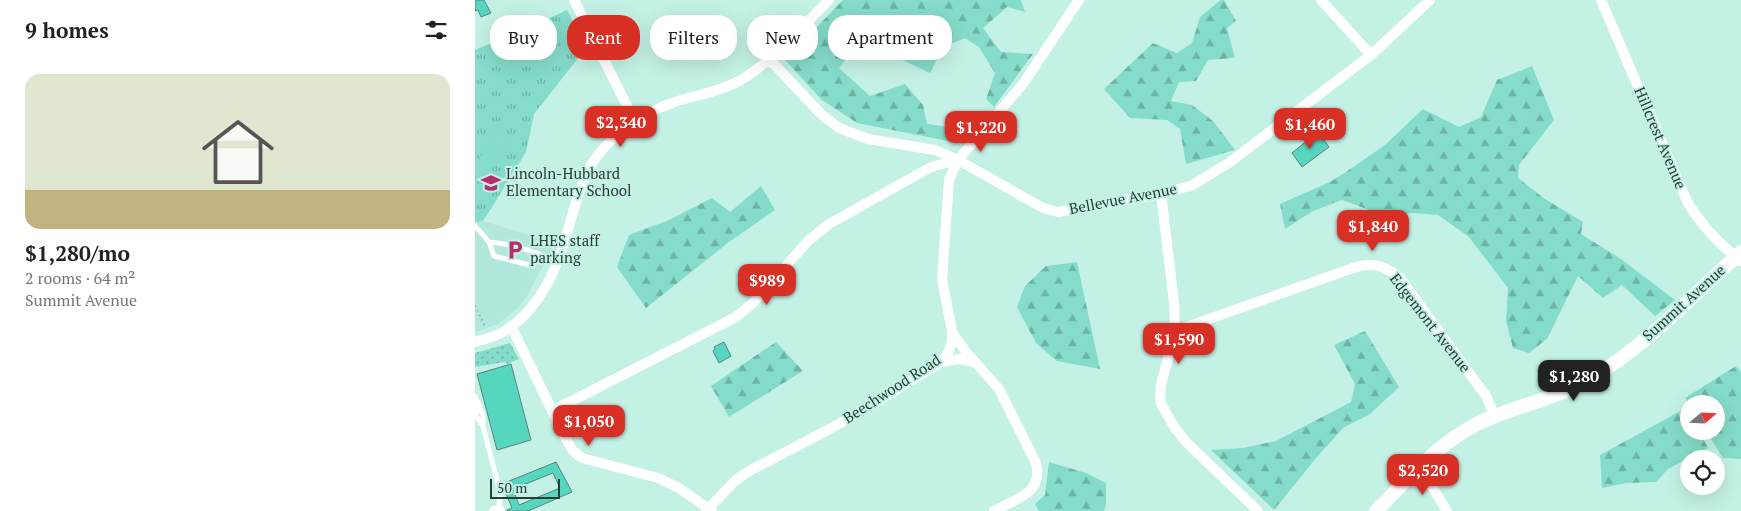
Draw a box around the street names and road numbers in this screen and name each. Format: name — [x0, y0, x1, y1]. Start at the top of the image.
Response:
street label: Hillcrest Avenue — [1630, 83, 1691, 192]
street label: Bellevue Avenue — [1067, 178, 1178, 218]
street label: Summit Avenue — [1638, 260, 1729, 345]
street label: Edgemont Avenue — [1386, 269, 1476, 376]
street label: Beechwood Road — [839, 349, 944, 427]

